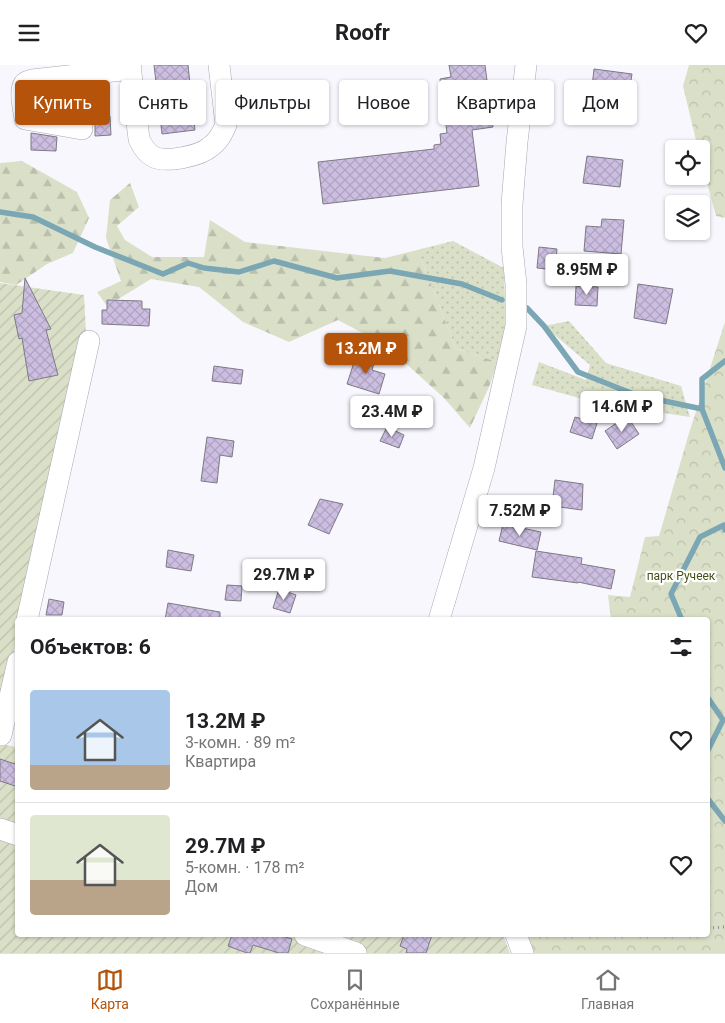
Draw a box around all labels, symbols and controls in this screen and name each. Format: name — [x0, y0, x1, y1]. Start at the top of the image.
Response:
icon: menu — [15, 19, 43, 47]
icon: heart — [682, 19, 710, 47]
text: Roofr — [335, 20, 390, 45]
chip: Купить — [15, 80, 110, 125]
chip: Снять — [120, 80, 206, 125]
chip: Фильтры — [216, 80, 329, 125]
chip: Новое — [339, 80, 428, 125]
chip: Квартира — [438, 80, 554, 125]
chip: Дом — [564, 80, 637, 125]
map controls — [665, 140, 710, 240]
button: locate — [665, 140, 710, 185]
button: layers — [665, 195, 710, 240]
pin: 8.95M ₽ — [541, 253, 633, 296]
text: 8.95M ₽ — [556, 260, 618, 279]
pin: 13.2M ₽ — [320, 333, 412, 375]
text: 13.2M ₽ — [335, 339, 397, 358]
pin: 14.6M ₽ — [576, 391, 668, 433]
pin: 23.4M ₽ — [346, 395, 438, 438]
text: 14.6M ₽ — [591, 397, 653, 416]
text: 23.4M ₽ — [361, 402, 423, 421]
pin: 7.52M ₽ — [474, 495, 566, 537]
text: 7.52M ₽ — [489, 501, 551, 520]
pin: 29.7M ₽ — [238, 559, 330, 601]
text: 29.7M ₽ — [253, 565, 315, 584]
park label: парк Ручеек — [647, 569, 716, 583]
icon: filters — [667, 633, 695, 661]
text: Объектов: 6 — [30, 635, 151, 659]
text: 13.2M ₽ — [185, 709, 266, 733]
icon: home — [70, 710, 130, 770]
icon: heart — [667, 726, 695, 754]
text: 3-комн. · 89 m² — [185, 733, 295, 752]
text: Квартира — [185, 752, 256, 771]
text: 29.7M ₽ — [185, 834, 266, 858]
icon: home — [70, 835, 130, 895]
icon: heart — [667, 851, 695, 879]
text: 5-комн. · 178 m² — [185, 858, 304, 877]
text: Дом — [185, 877, 218, 896]
tab: Карта — [91, 966, 129, 1012]
tab: Сохранённые — [310, 966, 400, 1012]
tab: Главная — [581, 966, 634, 1012]

